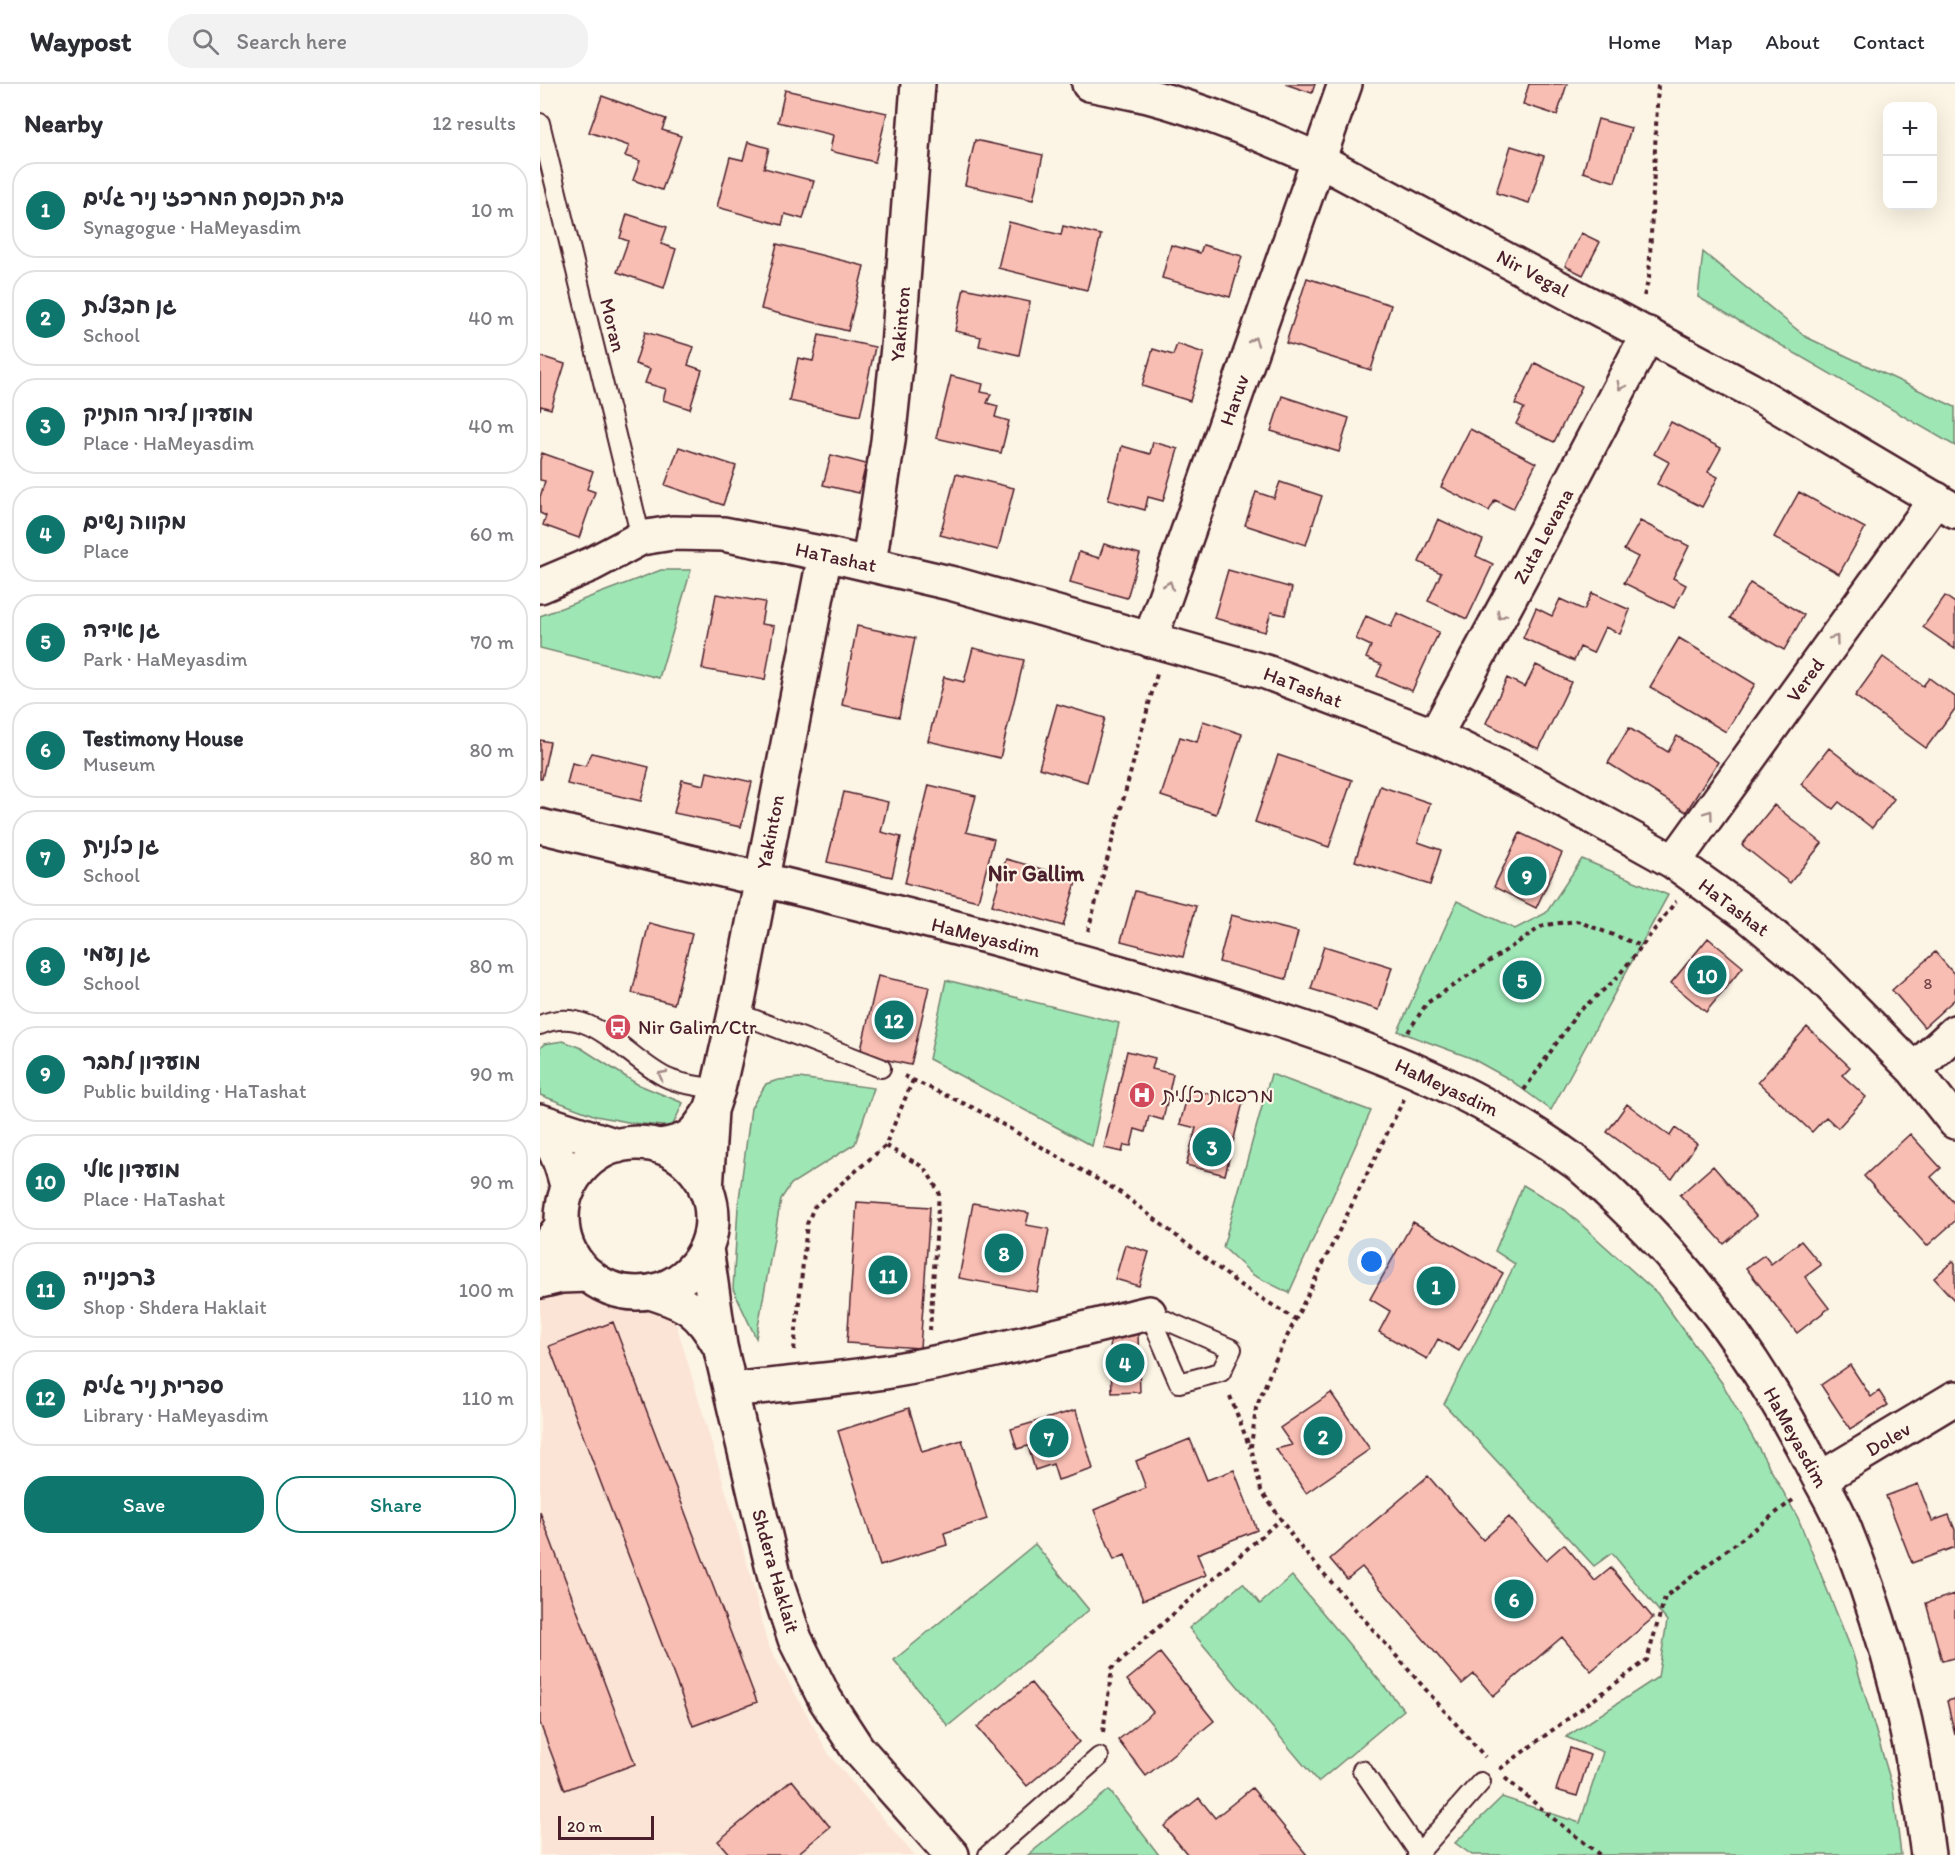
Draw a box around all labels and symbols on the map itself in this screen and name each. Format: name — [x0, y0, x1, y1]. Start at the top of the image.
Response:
street label: Nir Vegal — [1493, 244, 1574, 302]
street label: Yakinton — [885, 285, 915, 363]
street label: Moran — [595, 296, 631, 355]
one-way arrow — [1247, 337, 1259, 347]
street label: Haruv — [1214, 371, 1254, 429]
one-way arrow — [1617, 380, 1628, 391]
street label: Zuta Levana — [1508, 484, 1578, 588]
street label: HaTashat — [793, 537, 879, 577]
one-way arrow — [1162, 580, 1175, 591]
one-way arrow — [1497, 609, 1508, 619]
one-way arrow — [1828, 634, 1839, 645]
street label: Vered — [1781, 653, 1829, 707]
street label: HaTashat — [1260, 661, 1346, 713]
street label: Yakinton — [751, 793, 789, 871]
one-way arrow — [1702, 810, 1713, 821]
pin: 9 — [1508, 854, 1546, 898]
district label: Nir Gallim — [988, 860, 1085, 887]
street label: HaTashat — [1694, 873, 1774, 941]
street label: HaMeyasdim — [929, 912, 1043, 962]
pin: 10 — [1688, 952, 1726, 998]
pin: 5 — [1502, 958, 1542, 1002]
house number: 8 — [1924, 974, 1933, 993]
pin: 12 — [874, 998, 914, 1042]
bus stop icon: Nir Galim/Ctr — [603, 1012, 633, 1042]
place label: Nir Galim/Ctr — [638, 1015, 757, 1039]
street label: HaMeyasdim — [1391, 1053, 1503, 1121]
one-way arrow — [657, 1070, 668, 1082]
hospital icon: מרפאת כללית — [1127, 1080, 1157, 1110]
place label: מרפאת כללית — [1161, 1083, 1273, 1107]
pin: 3 — [1192, 1124, 1232, 1170]
pin: 8 — [984, 1230, 1024, 1276]
your location — [1357, 1247, 1386, 1276]
pin: 11 — [868, 1252, 908, 1298]
pin: 1 — [1416, 1264, 1456, 1308]
pin: 4 — [1106, 1340, 1144, 1386]
street label: HaMeyasdim — [1759, 1382, 1834, 1492]
pin: 2 — [1304, 1414, 1342, 1458]
pin: 7 — [1030, 1416, 1068, 1460]
street label: Dolev — [1861, 1416, 1915, 1462]
street label: Shdera Haklait — [747, 1506, 805, 1636]
pin: 6 — [1494, 1576, 1534, 1622]
scale bar — [558, 1813, 654, 1840]

